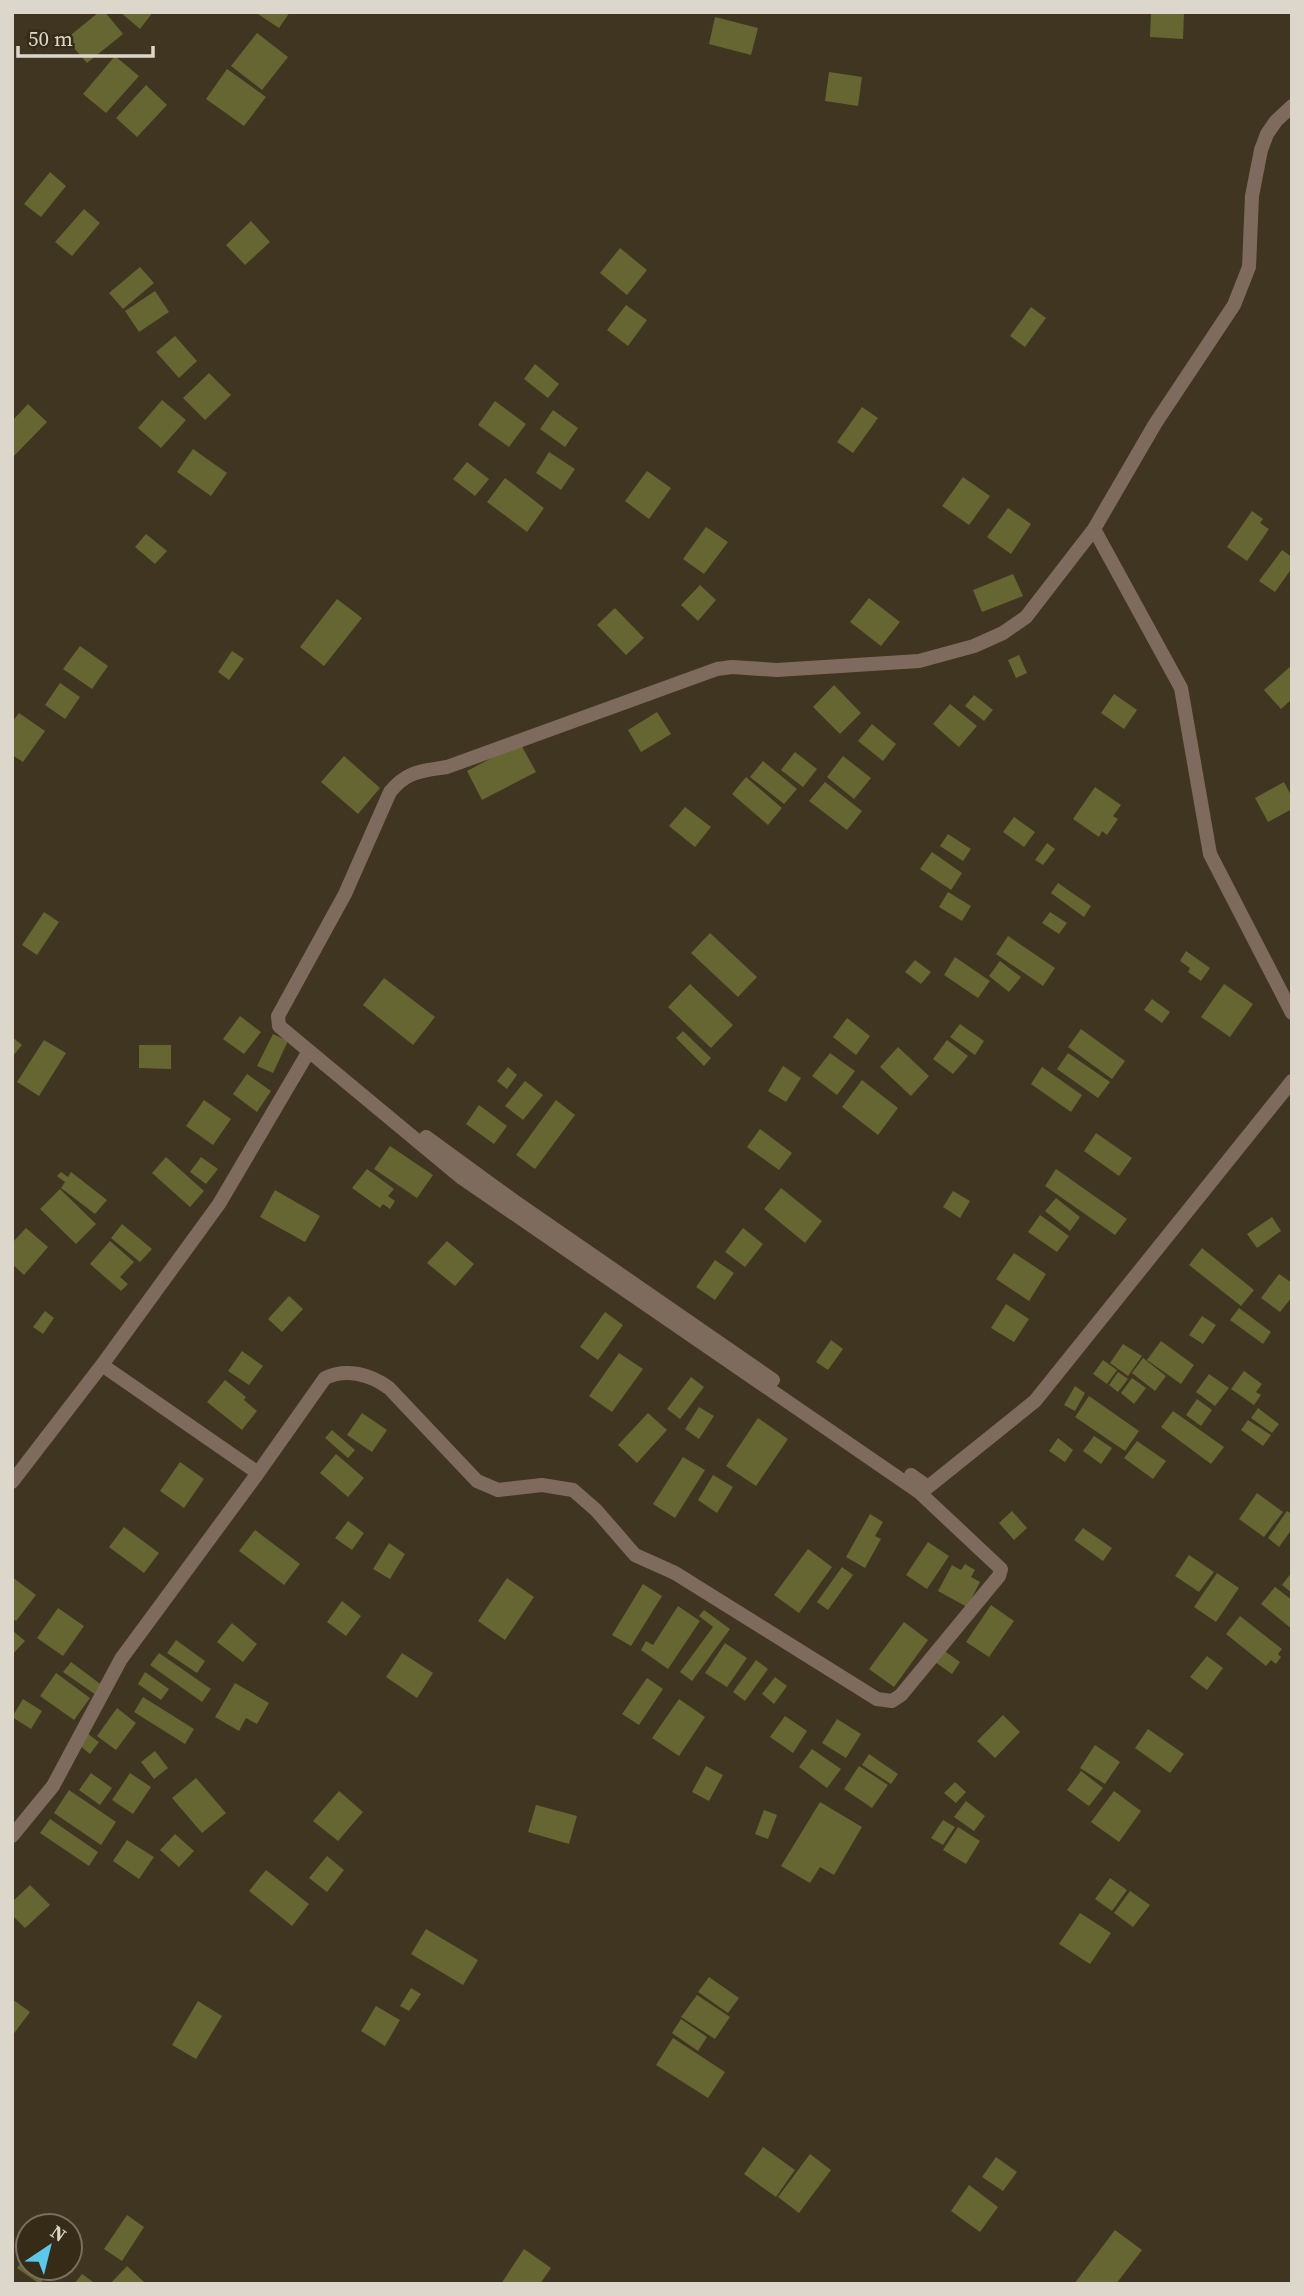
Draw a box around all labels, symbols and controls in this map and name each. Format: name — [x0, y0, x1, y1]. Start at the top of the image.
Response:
scale bar — [18, 14, 152, 58]
text: 50 m — [28, 24, 73, 53]
north arrow — [14, 2212, 84, 2282]
text: N — [46, 2218, 72, 2248]

